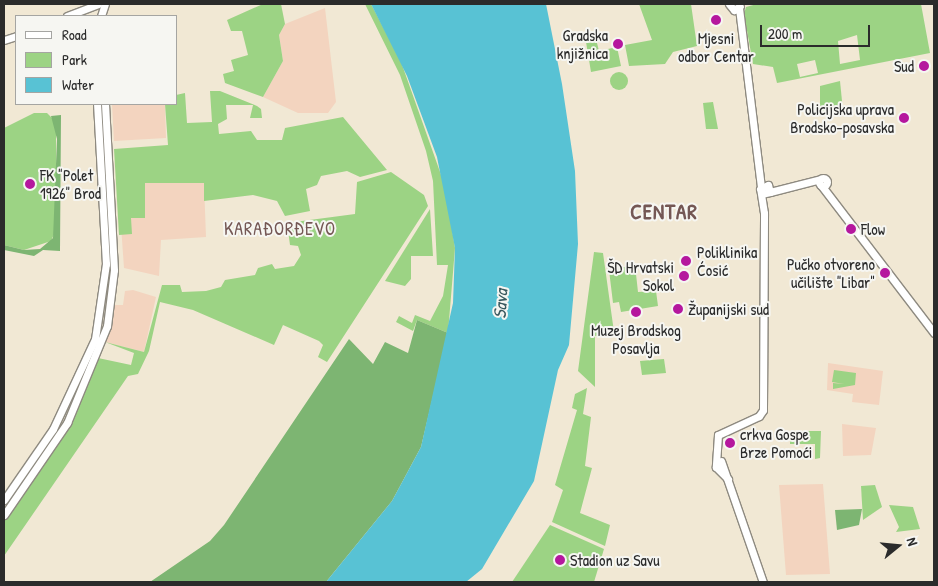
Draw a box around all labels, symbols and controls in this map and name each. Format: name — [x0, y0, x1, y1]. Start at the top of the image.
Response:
marker: Mjesni odbor Centar — [710, 14, 722, 26]
legend — [15, 15, 178, 105]
scale bar — [763, 15, 873, 47]
text: 200 m — [768, 23, 802, 44]
text: Road — [62, 24, 87, 45]
place label: Gradska knjižnica — [557, 25, 608, 63]
place label: Mjesni odbor Centar — [678, 28, 754, 66]
marker: Gradska knjižnica — [612, 38, 624, 50]
text: Park — [62, 49, 87, 70]
place label: Sud — [894, 56, 914, 76]
marker: Sud — [918, 60, 930, 72]
text: Water — [62, 74, 94, 95]
place label: Policijska uprava Brodsko-posavska — [790, 99, 894, 137]
marker: Policijska uprava Brodsko-posavska — [898, 112, 910, 124]
place label: FK "Polet 1926" Brod — [40, 165, 101, 203]
marker: FK "Polet 1926" Brod — [24, 178, 36, 190]
district label: CENTAR — [629, 199, 699, 225]
district label: KARAĐORĐEVO — [223, 218, 337, 240]
place label: Flow — [861, 219, 885, 239]
marker: Flow — [845, 223, 857, 235]
place label: Poliklinika Ćosić — [697, 242, 757, 280]
marker: Poliklinika Ćosić — [679, 254, 693, 268]
place label: Pučko otvoreno učilište "Libar" — [787, 254, 875, 292]
place label: ŠD Hrvatski Sokol — [607, 257, 674, 295]
marker: Pučko otvoreno učilište "Libar" — [879, 267, 891, 279]
marker: ŠD Hrvatski Sokol — [678, 270, 690, 282]
water label: Sava — [489, 289, 513, 319]
place label: Županijski sud — [688, 299, 769, 319]
marker: Županijski sud — [672, 303, 684, 315]
marker: Muzej Brodskog Posavlja — [630, 306, 642, 318]
place label: Muzej Brodskog Posavlja — [591, 320, 681, 358]
place label: crkva Gospe Brze Pomoći — [740, 424, 812, 462]
marker: crkva Gospe Brze Pomoći — [724, 437, 736, 449]
north arrow — [873, 521, 923, 571]
text: N — [903, 535, 923, 548]
place label: Stadion uz Savu — [570, 550, 660, 570]
marker: Stadion uz Savu — [554, 554, 566, 566]

